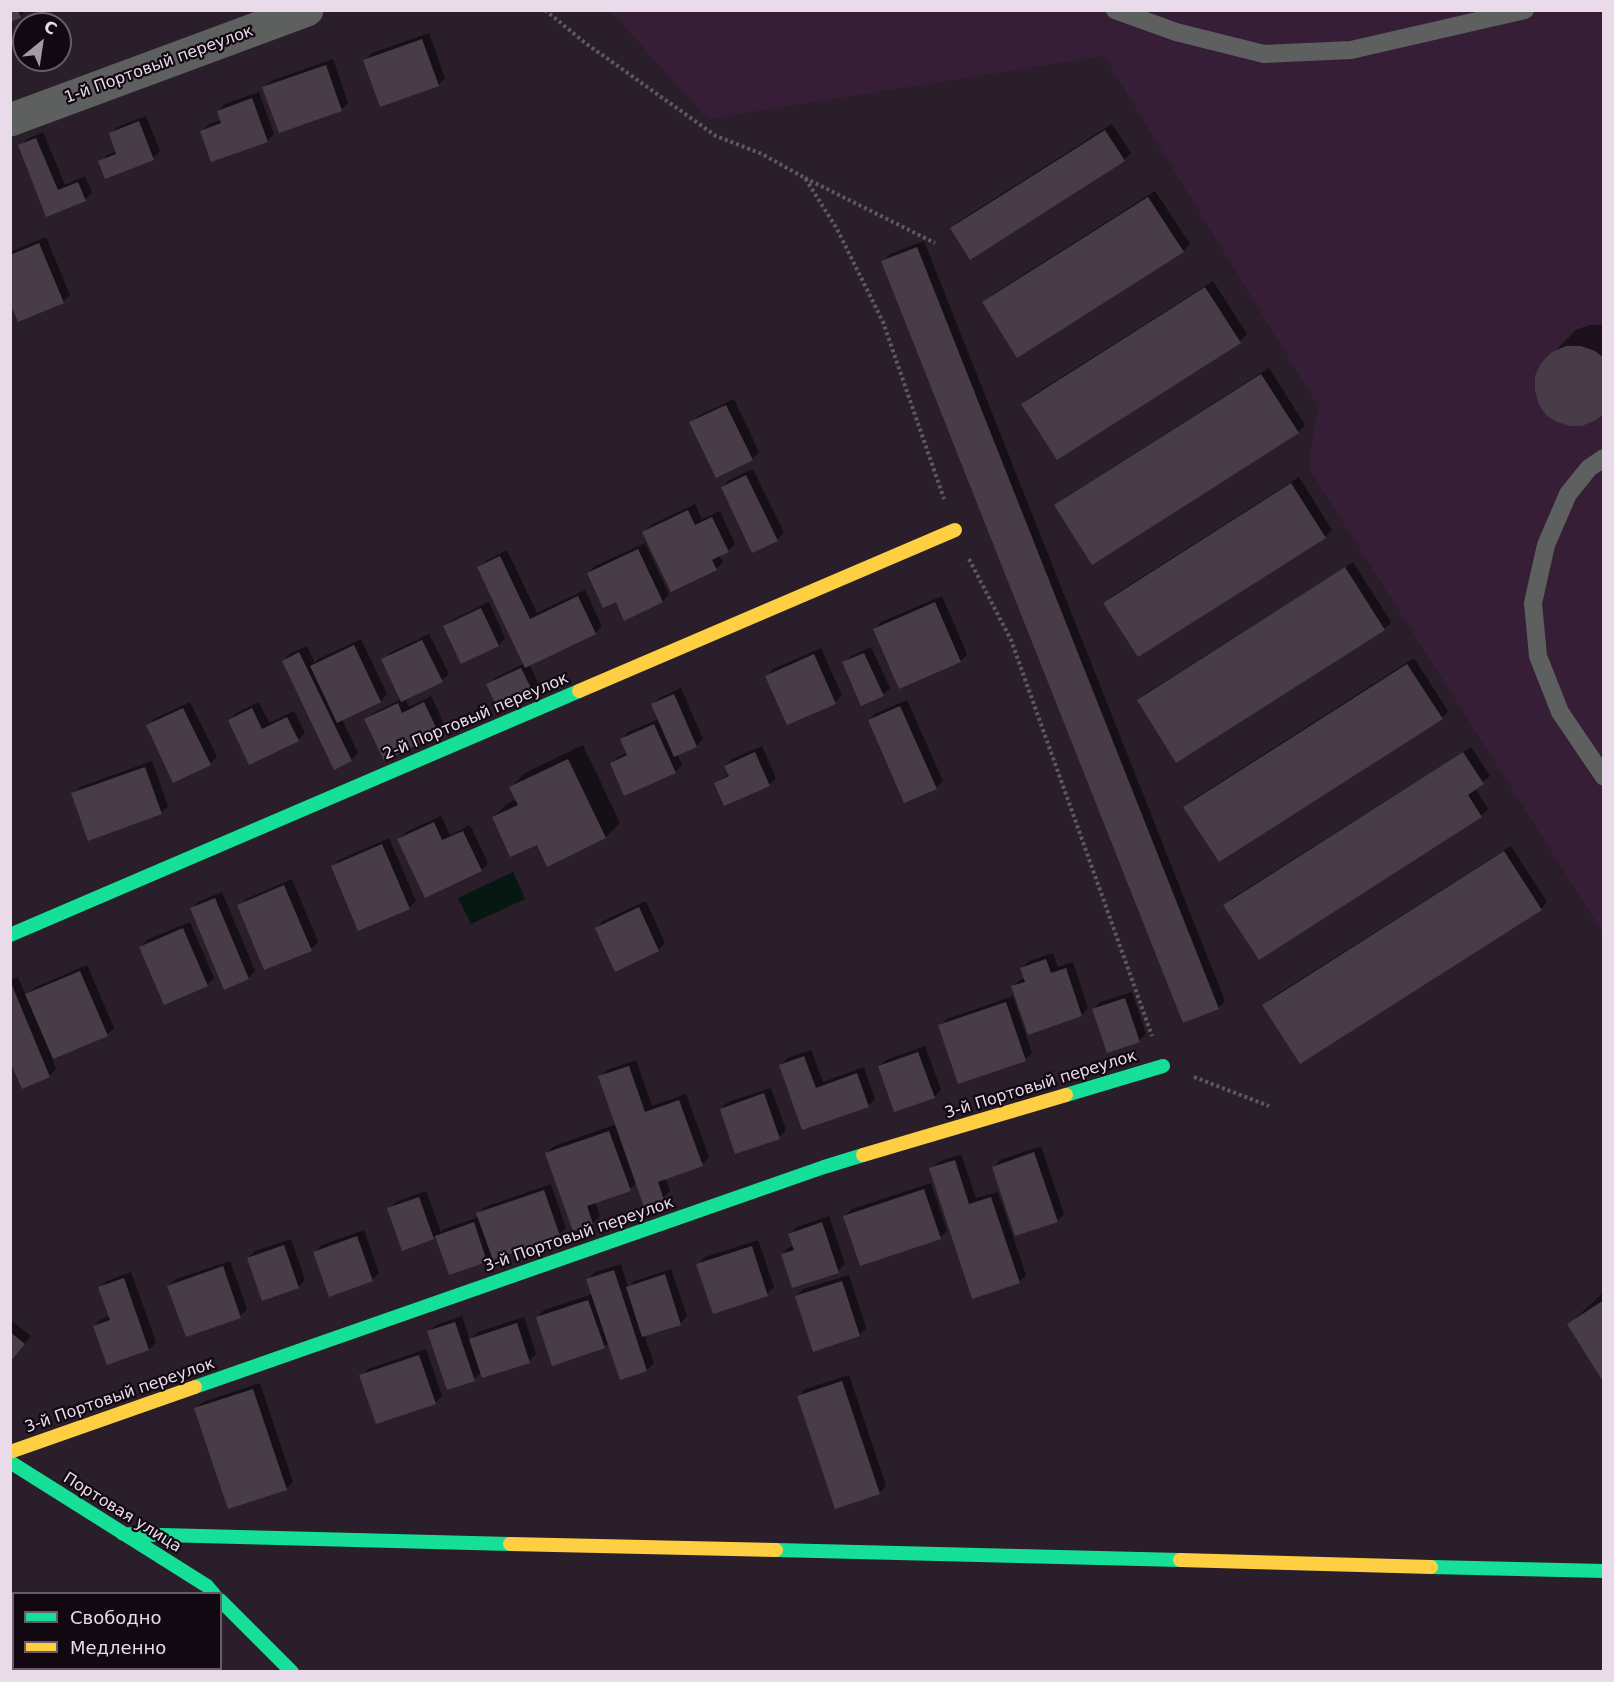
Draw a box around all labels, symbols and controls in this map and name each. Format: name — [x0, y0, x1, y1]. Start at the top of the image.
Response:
north arrow — [12, 12, 72, 72]
text: С — [40, 17, 60, 39]
street label: 1-й Портовый переулок — [62, 22, 256, 108]
street label: 2-й Портовый переулок — [380, 669, 572, 765]
street label: 3-й Портовый переулок — [943, 1047, 1139, 1123]
street label: 3-й Портовый переулок — [482, 1193, 676, 1277]
street label: 3-й Портовый переулок — [23, 1354, 217, 1438]
street label: Портовая улица — [59, 1469, 185, 1557]
legend — [12, 1592, 222, 1670]
text: Свободно — [70, 1607, 162, 1628]
text: Медленно — [70, 1637, 166, 1658]

